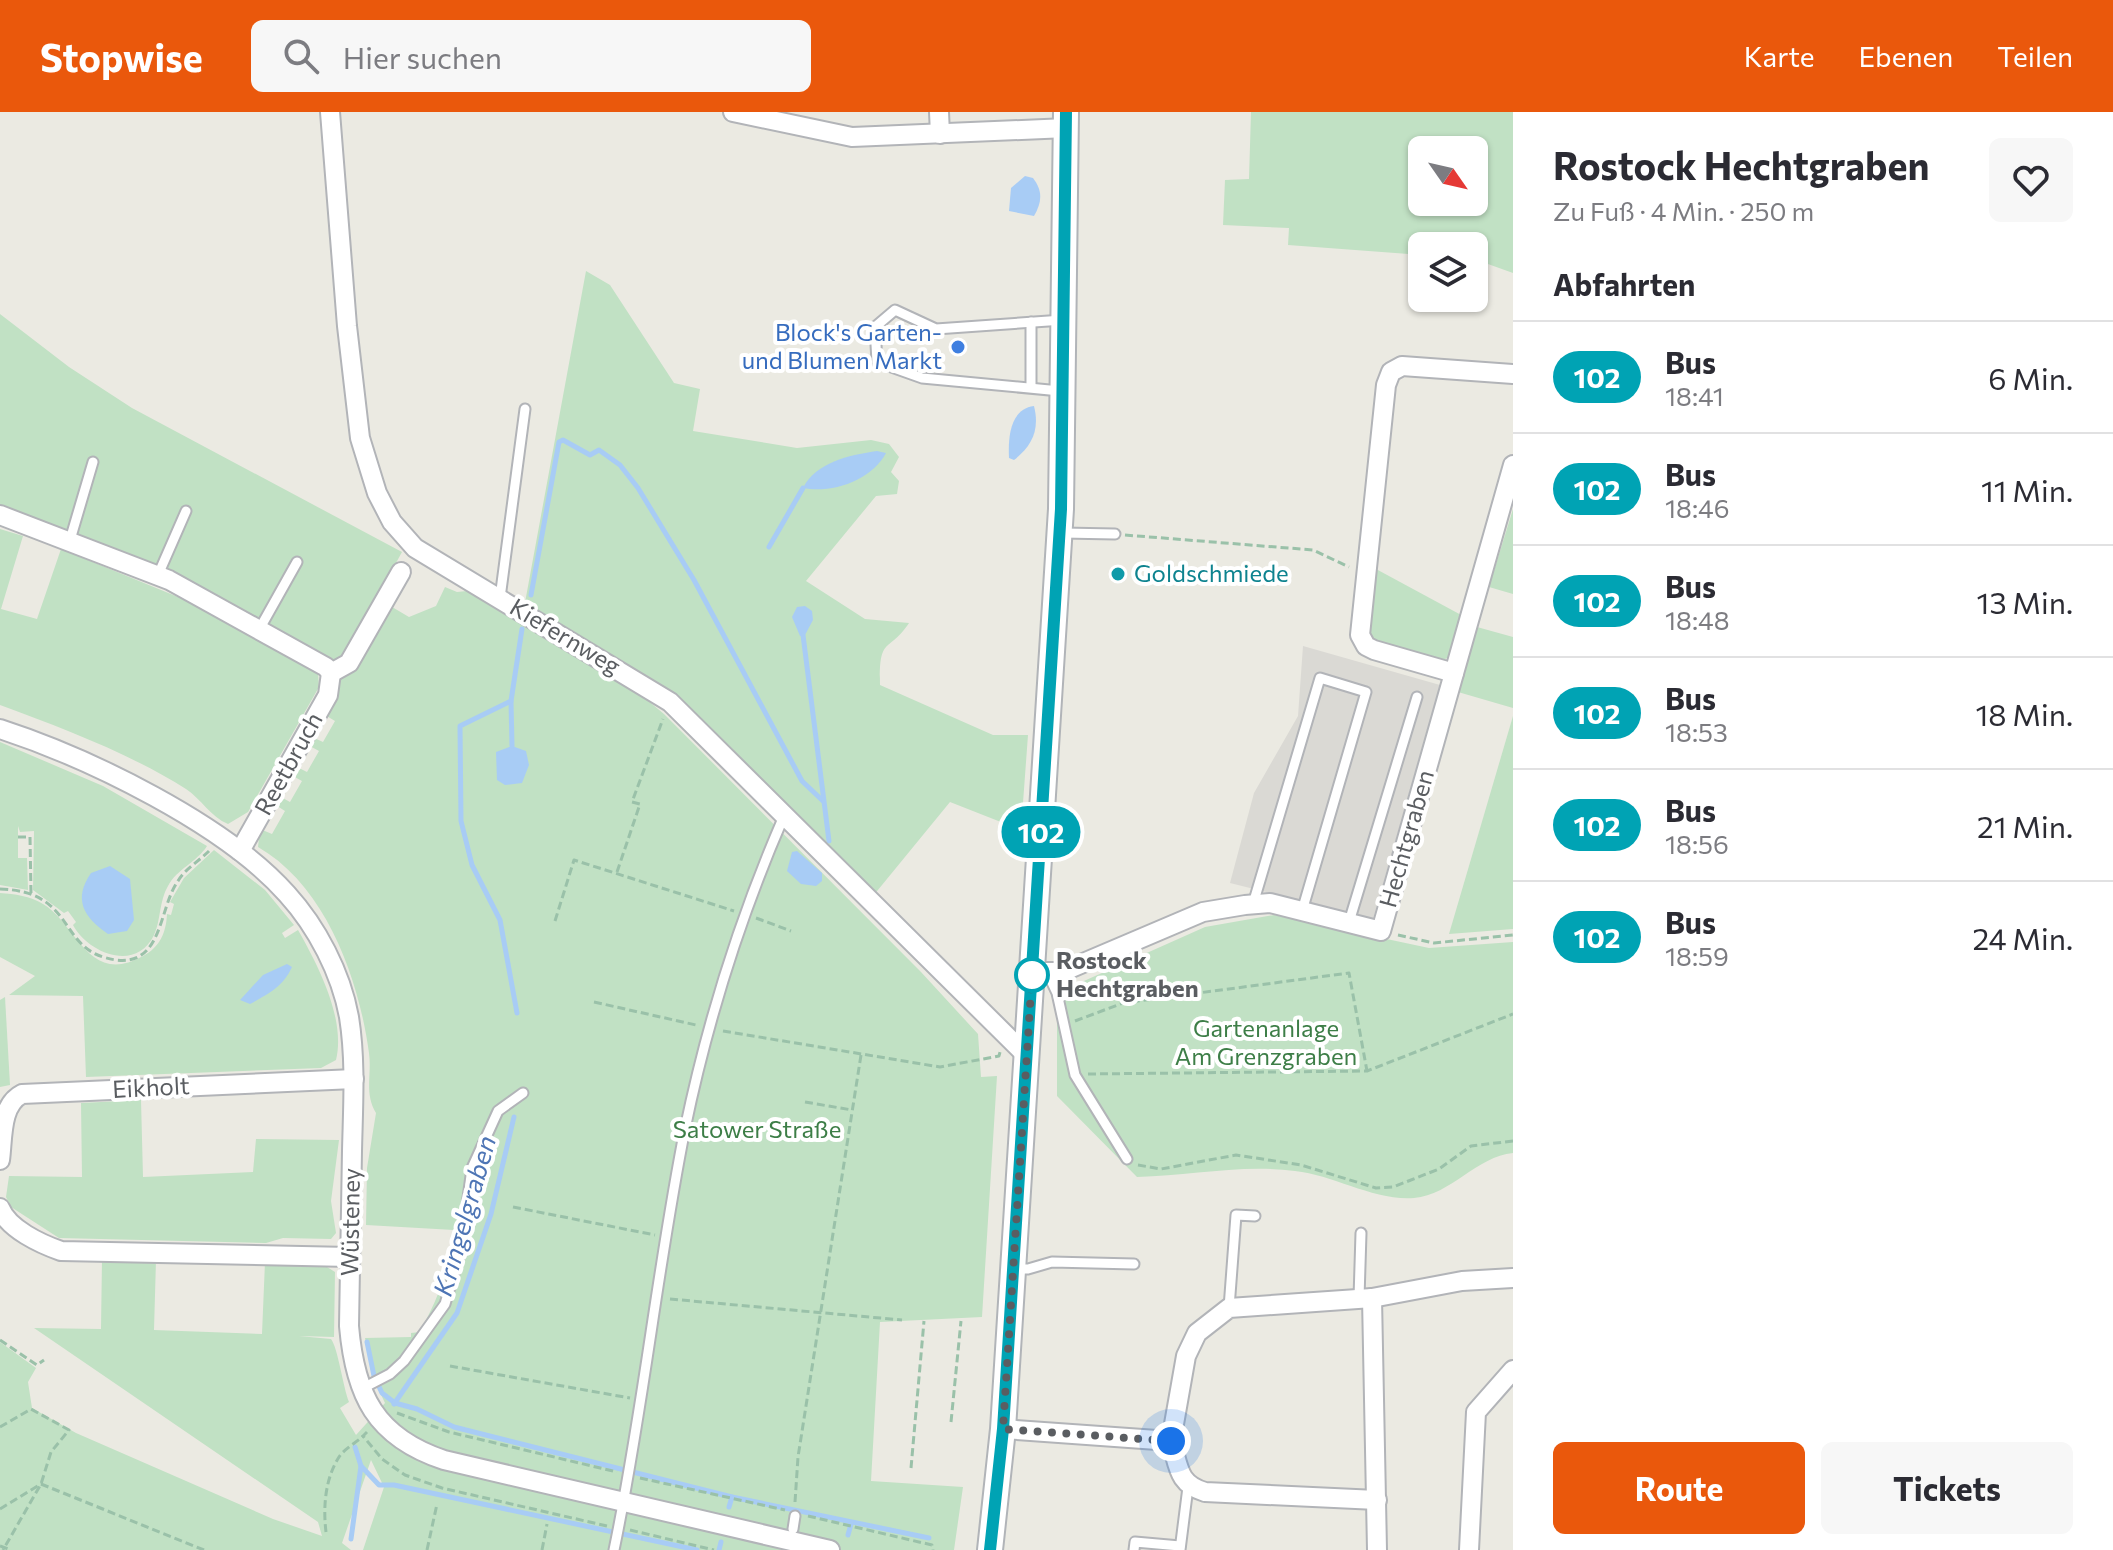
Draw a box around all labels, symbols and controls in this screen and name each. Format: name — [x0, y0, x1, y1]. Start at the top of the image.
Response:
search box — [251, 20, 811, 92]
text: Stopwise — [40, 33, 203, 80]
icon: search — [279, 34, 323, 78]
text: Hier suchen — [343, 38, 502, 75]
text: Karte — [1744, 39, 1815, 73]
text: Ebenen — [1859, 39, 1953, 73]
text: Teilen — [1997, 39, 2073, 73]
north arrow — [1408, 136, 1488, 216]
map controls — [1408, 136, 1488, 312]
button: heart — [1989, 138, 2073, 222]
text: Rostock Hechtgraben — [1553, 141, 1929, 188]
text: Zu Fuß · 4 Min. · 250 m — [1553, 195, 1814, 226]
button: layers — [1408, 232, 1488, 312]
text: Abfahrten — [1553, 265, 1695, 302]
place label: Block's Garten- und Blumen Markt — [742, 317, 942, 374]
marker: Block's Garten- und Blumen Markt — [949, 338, 967, 356]
text: Bus — [1665, 343, 1716, 380]
text: 6 Min. — [1988, 359, 2073, 396]
text: 102 — [1573, 360, 1621, 394]
text: 18:41 — [1665, 380, 1724, 411]
text: Bus — [1665, 455, 1716, 492]
text: 11 Min. — [1981, 471, 2073, 508]
text: 102 — [1573, 472, 1621, 506]
text: 18:46 — [1665, 492, 1729, 523]
place label: Goldschmiede — [1134, 558, 1289, 587]
marker: Goldschmiede — [1109, 565, 1127, 583]
text: Bus — [1665, 567, 1716, 604]
text: 13 Min. — [1977, 583, 2073, 620]
text: 102 — [1573, 584, 1621, 618]
street label: Kiefernweg — [505, 591, 626, 680]
text: 18:48 — [1665, 604, 1729, 635]
text: Bus — [1665, 679, 1716, 716]
text: 18 Min. — [1976, 695, 2073, 732]
text: 102 — [1573, 696, 1621, 730]
street label: Reetbruch — [248, 707, 328, 820]
text: 18:53 — [1665, 716, 1728, 747]
street label: Hechtgraben — [1372, 767, 1439, 911]
text: Bus — [1665, 791, 1716, 828]
line badge: 102 — [995, 806, 1087, 858]
text: 21 Min. — [1977, 807, 2073, 844]
text: 102 — [1573, 808, 1621, 842]
text: 102 — [1017, 815, 1065, 849]
text: 18:56 — [1665, 828, 1729, 859]
text: Bus — [1665, 903, 1716, 940]
text: 24 Min. — [1972, 919, 2073, 956]
text: 102 — [1573, 920, 1621, 954]
text: 18:59 — [1665, 940, 1729, 971]
place label: Rostock Hechtgraben — [1056, 945, 1199, 1002]
marker: Rostock Hechtgraben — [1015, 958, 1049, 992]
park label: Gartenanlage Am Grenzgraben — [1175, 1013, 1357, 1070]
street label: Eikholt — [111, 1070, 191, 1103]
park label: Satower Straße — [673, 1114, 841, 1143]
water label: Kringelgraben — [426, 1132, 501, 1299]
street label: Wüsteney — [334, 1168, 365, 1276]
your location — [1151, 1421, 1191, 1461]
button: Route — [1553, 1442, 1805, 1534]
button: Tickets — [1821, 1442, 2073, 1534]

